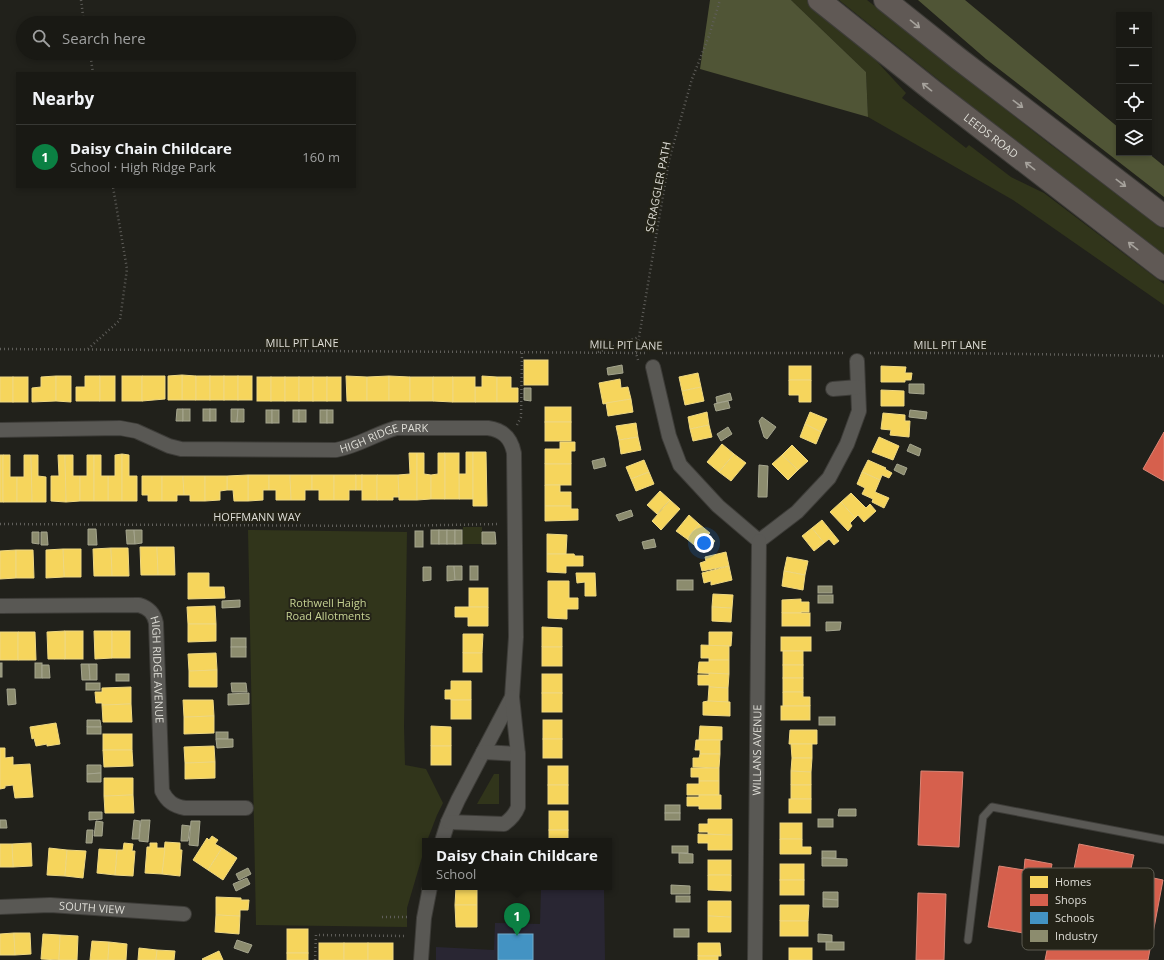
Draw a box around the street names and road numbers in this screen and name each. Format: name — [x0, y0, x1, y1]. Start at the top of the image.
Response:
street label: LEEDS ROAD — [961, 109, 1022, 161]
street label: SCRAGGLER PATH — [641, 140, 674, 233]
street label: MILL PIT LANE — [265, 335, 339, 350]
street label: MILL PIT LANE — [589, 336, 663, 353]
street label: MILL PIT LANE — [913, 337, 987, 352]
street label: HIGH RIDGE PARK — [338, 420, 428, 456]
street label: HOFFMANN WAY — [213, 509, 302, 524]
street label: HIGH RIDGE AVENUE — [147, 614, 168, 723]
street label: WILLANS AVENUE — [749, 704, 764, 796]
street label: SOUTH VIEW — [59, 898, 125, 917]

